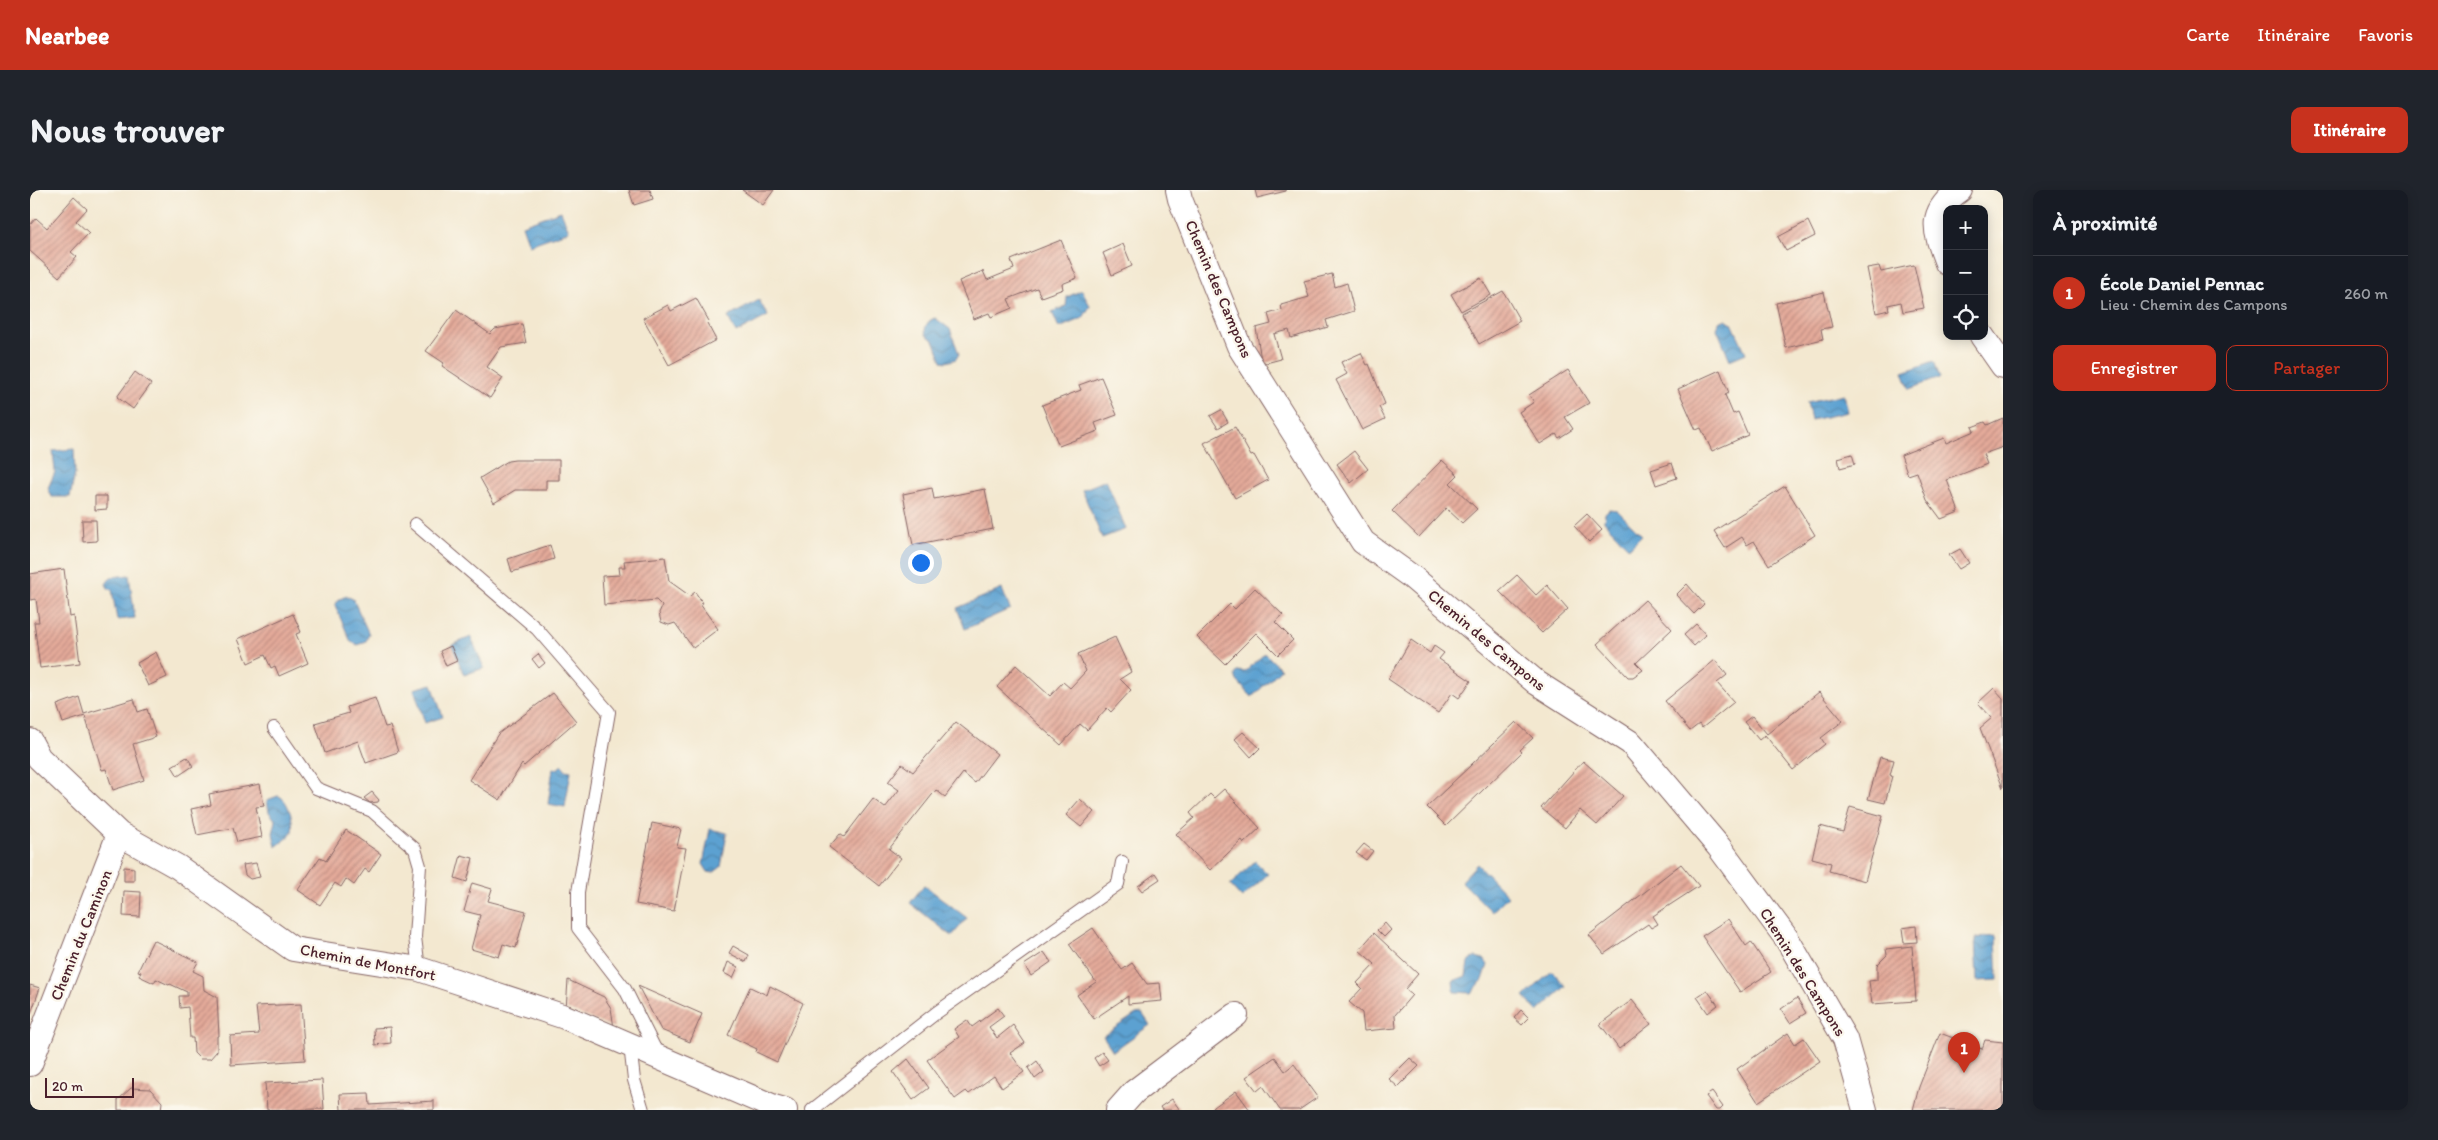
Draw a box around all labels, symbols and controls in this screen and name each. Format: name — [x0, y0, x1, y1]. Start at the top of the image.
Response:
text: Nearbee — [25, 21, 109, 50]
text: Carte — [2186, 24, 2230, 46]
text: Itinéraire — [2258, 24, 2330, 46]
text: Favoris — [2358, 24, 2413, 46]
button: Itinéraire — [2291, 107, 2408, 153]
text: Nous trouver — [30, 109, 224, 151]
map controls — [1943, 205, 1988, 340]
button: + — [1943, 205, 1988, 250]
text: À proximité — [2053, 210, 2158, 235]
street label: Chemin des Campons — [1181, 217, 1257, 361]
button: − — [1943, 250, 1988, 295]
text: École Daniel Pennac — [2100, 272, 2264, 295]
text: 1 — [2065, 284, 2073, 303]
text: 260 m — [2344, 284, 2388, 303]
button: locate — [1943, 295, 1988, 340]
text: Lieu · Chemin des Campons — [2100, 295, 2288, 314]
button: Enregistrer — [2053, 345, 2216, 391]
button: Partager — [2226, 345, 2388, 391]
your location — [908, 550, 934, 576]
street label: Chemin des Campons — [1424, 585, 1550, 695]
street label: Chemin du Caminon — [46, 867, 116, 1003]
street label: Chemin des Campons — [1756, 904, 1850, 1040]
street label: Chemin de Montfort — [299, 940, 437, 984]
pin: 1 — [1948, 1032, 1980, 1073]
scale bar — [45, 1075, 134, 1098]
text: 20 m — [52, 1078, 83, 1095]

